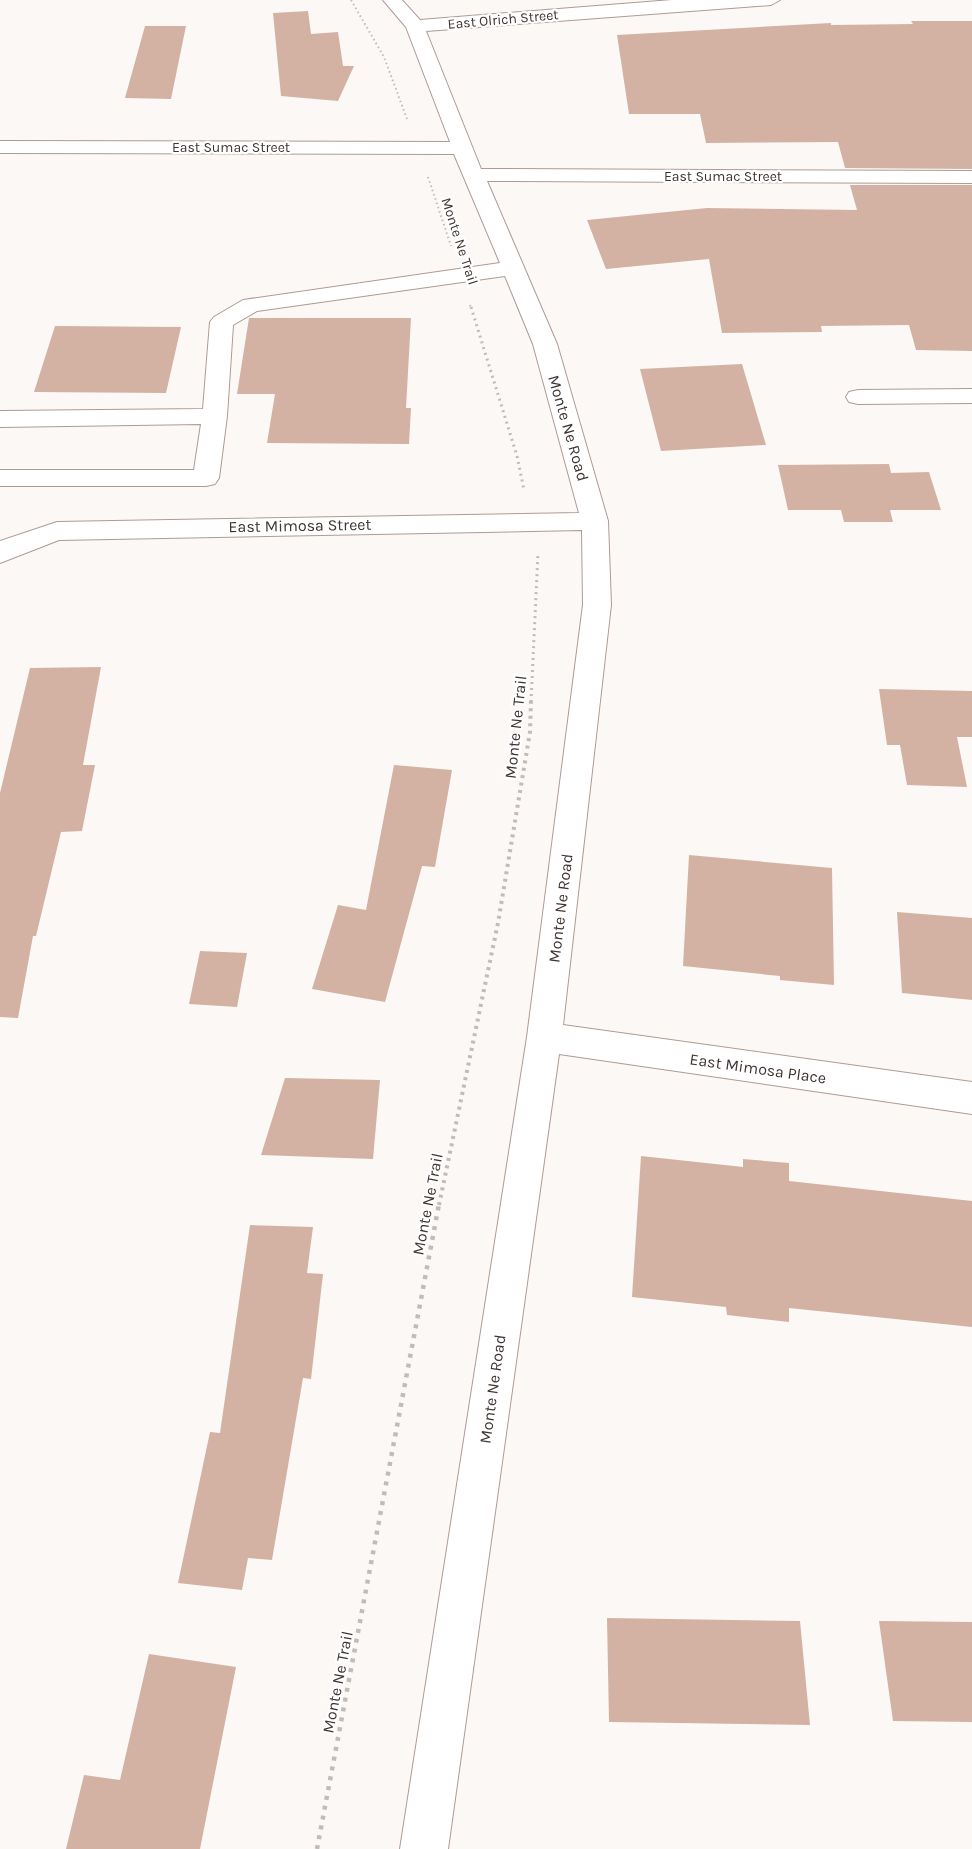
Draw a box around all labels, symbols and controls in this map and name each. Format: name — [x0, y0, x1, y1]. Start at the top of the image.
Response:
street label: East Olrich Street — [447, 6, 559, 33]
street label: East Sumac Street — [172, 139, 290, 156]
street label: East Sumac Street — [664, 168, 782, 185]
street label: Monte Ne Trail — [437, 195, 482, 287]
street label: Monte Ne Road — [544, 373, 593, 484]
street label: East Mimosa Street — [228, 515, 372, 536]
street label: Monte Ne Trail — [501, 675, 530, 780]
street label: Monte Ne Road — [544, 852, 577, 964]
street label: East Mimosa Place — [688, 1050, 827, 1087]
street label: Monte Ne Trail — [408, 1151, 447, 1257]
street label: Monte Ne Road — [475, 1333, 510, 1445]
street label: Monte Ne Trail — [318, 1629, 357, 1735]

